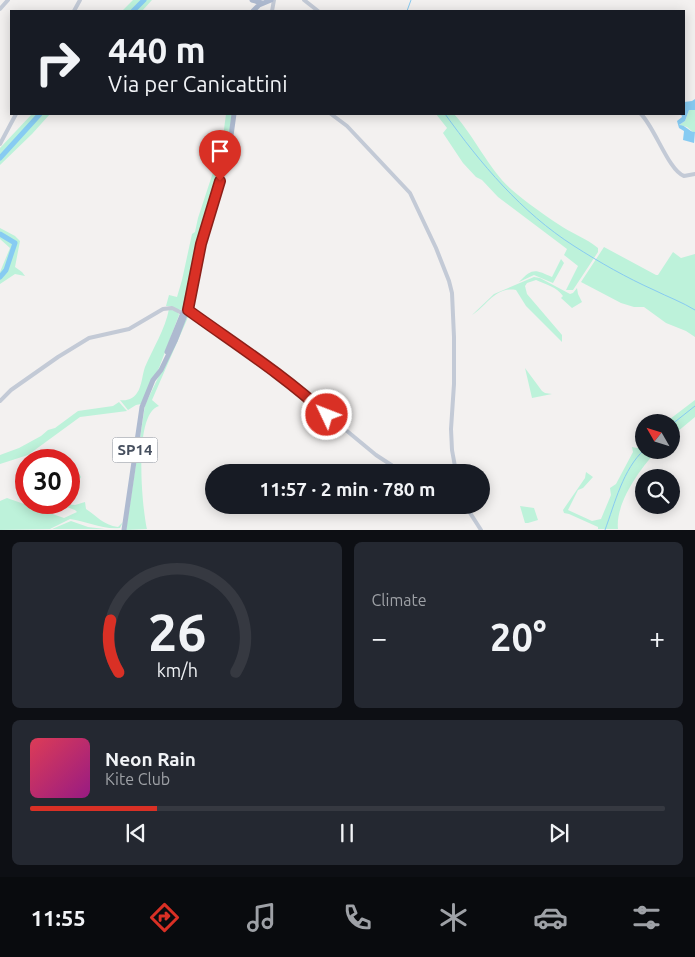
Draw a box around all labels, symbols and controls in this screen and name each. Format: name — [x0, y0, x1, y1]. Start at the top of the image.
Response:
icon: right — [25, 30, 90, 95]
text: 440 m — [108, 30, 206, 70]
text: Via per Canicattini — [108, 71, 288, 96]
pin — [199, 130, 241, 181]
icon: arrive — [206, 137, 234, 165]
position arrow — [300, 388, 352, 440]
north arrow — [635, 414, 680, 459]
map controls — [635, 414, 680, 514]
road number: SP14 — [112, 438, 158, 462]
speed limit sign: 30 — [15, 449, 80, 514]
button: search — [635, 469, 680, 514]
text: 11:57 · 2 min · 780 m — [260, 478, 435, 500]
text: Climate — [372, 591, 427, 609]
text: 26 — [147, 603, 206, 661]
text: 20° — [490, 616, 546, 658]
text: − — [372, 622, 387, 653]
text: + — [649, 622, 665, 653]
text: km/h — [156, 660, 197, 680]
text: Neon Rain — [105, 748, 196, 770]
text: Kite Club — [105, 770, 170, 788]
icon: previous — [122, 819, 150, 847]
icon: pause — [333, 819, 361, 847]
icon: next — [545, 819, 573, 847]
icon: directions — [147, 900, 182, 935]
icon: music — [244, 900, 279, 935]
icon: phone — [340, 900, 375, 935]
icon: climate — [436, 900, 471, 935]
icon: car — [533, 900, 568, 935]
icon: filters — [629, 900, 664, 935]
text: 11:55 — [31, 905, 86, 930]

